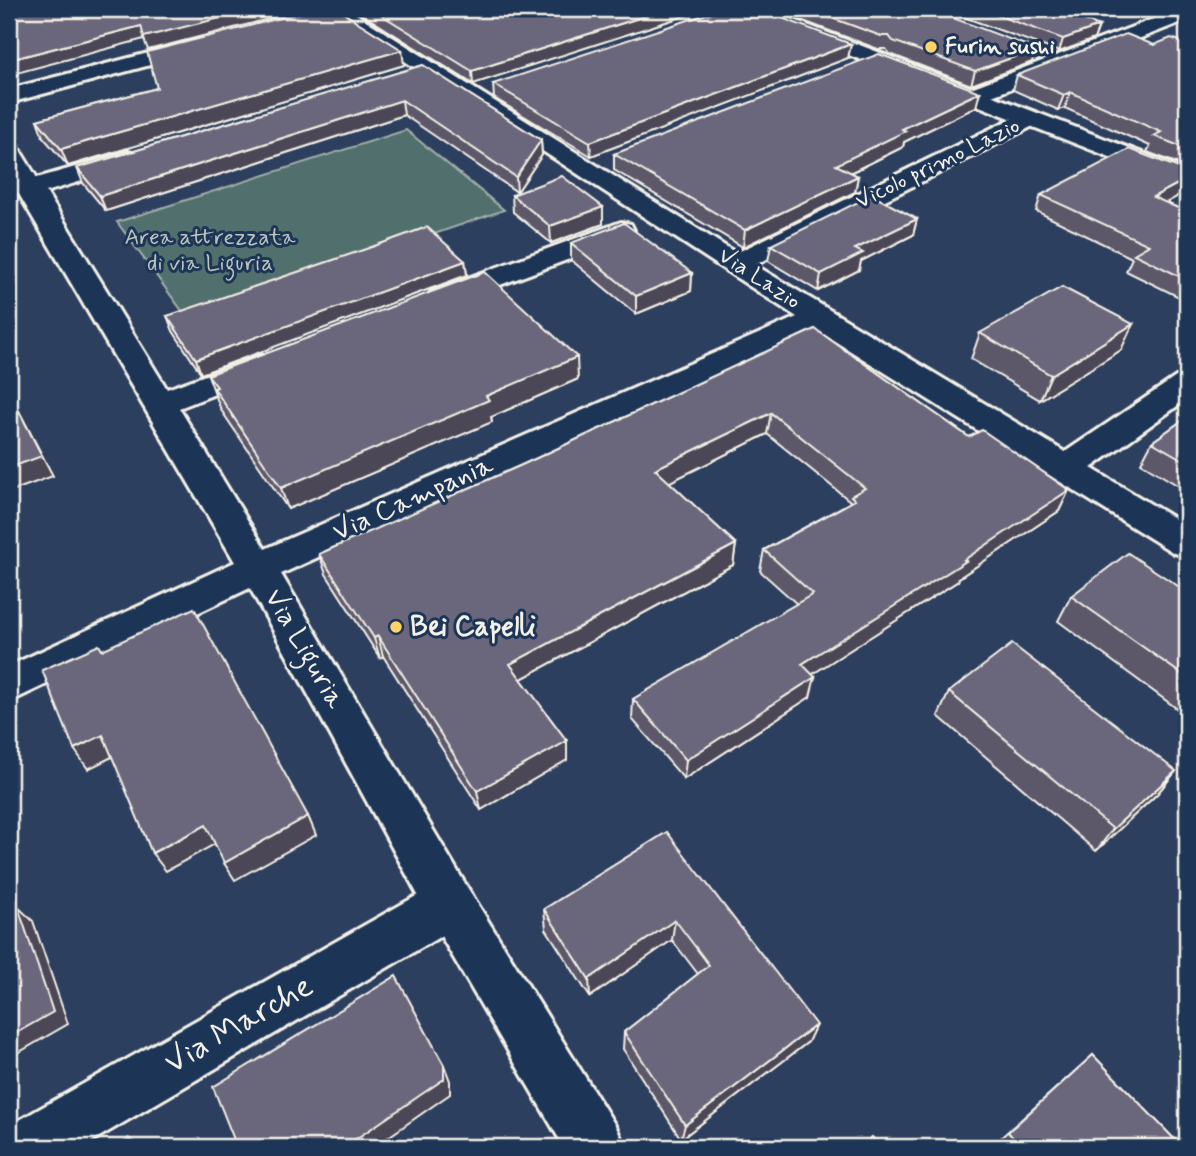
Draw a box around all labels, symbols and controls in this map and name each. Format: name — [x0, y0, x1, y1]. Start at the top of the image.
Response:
place label: Furin sushi — [945, 32, 1055, 62]
marker: Furin sushi — [923, 39, 939, 55]
street label: Vicolo primo Lazio — [851, 111, 1025, 217]
park label: Area attrezzata di via Liguria — [124, 223, 296, 281]
street label: Via Lazio — [712, 241, 806, 317]
street label: Via Campania — [327, 447, 499, 551]
street label: Via Liguria — [252, 582, 353, 717]
place label: Bei Capelli — [410, 609, 536, 646]
marker: Bei Capelli — [388, 619, 404, 635]
street label: Via Marche — [157, 965, 321, 1085]

